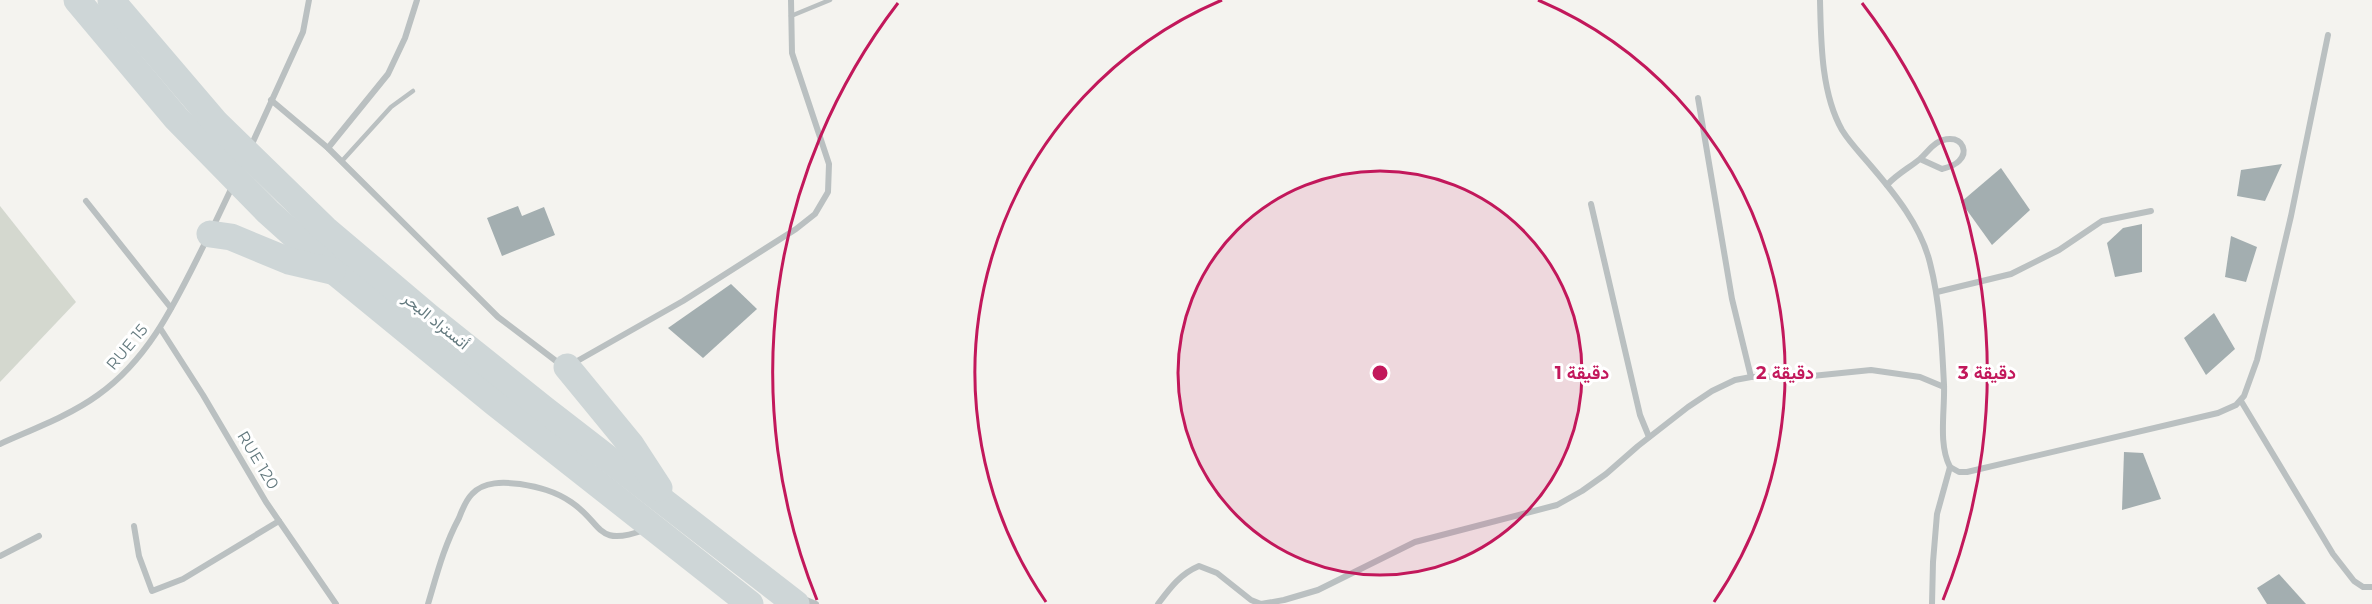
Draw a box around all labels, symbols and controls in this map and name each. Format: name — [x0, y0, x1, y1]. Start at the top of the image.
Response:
street label: أتستراد البحر — [398, 288, 473, 354]
street label: RUE 15 — [102, 320, 152, 374]
text: 1 دقيقة — [1555, 362, 1609, 384]
text: 2 دقيقة — [1756, 362, 1814, 384]
text: 3 دقيقة — [1957, 362, 2016, 384]
centre of rings — [1370, 363, 1390, 383]
street label: RUE 120 — [233, 427, 283, 493]

